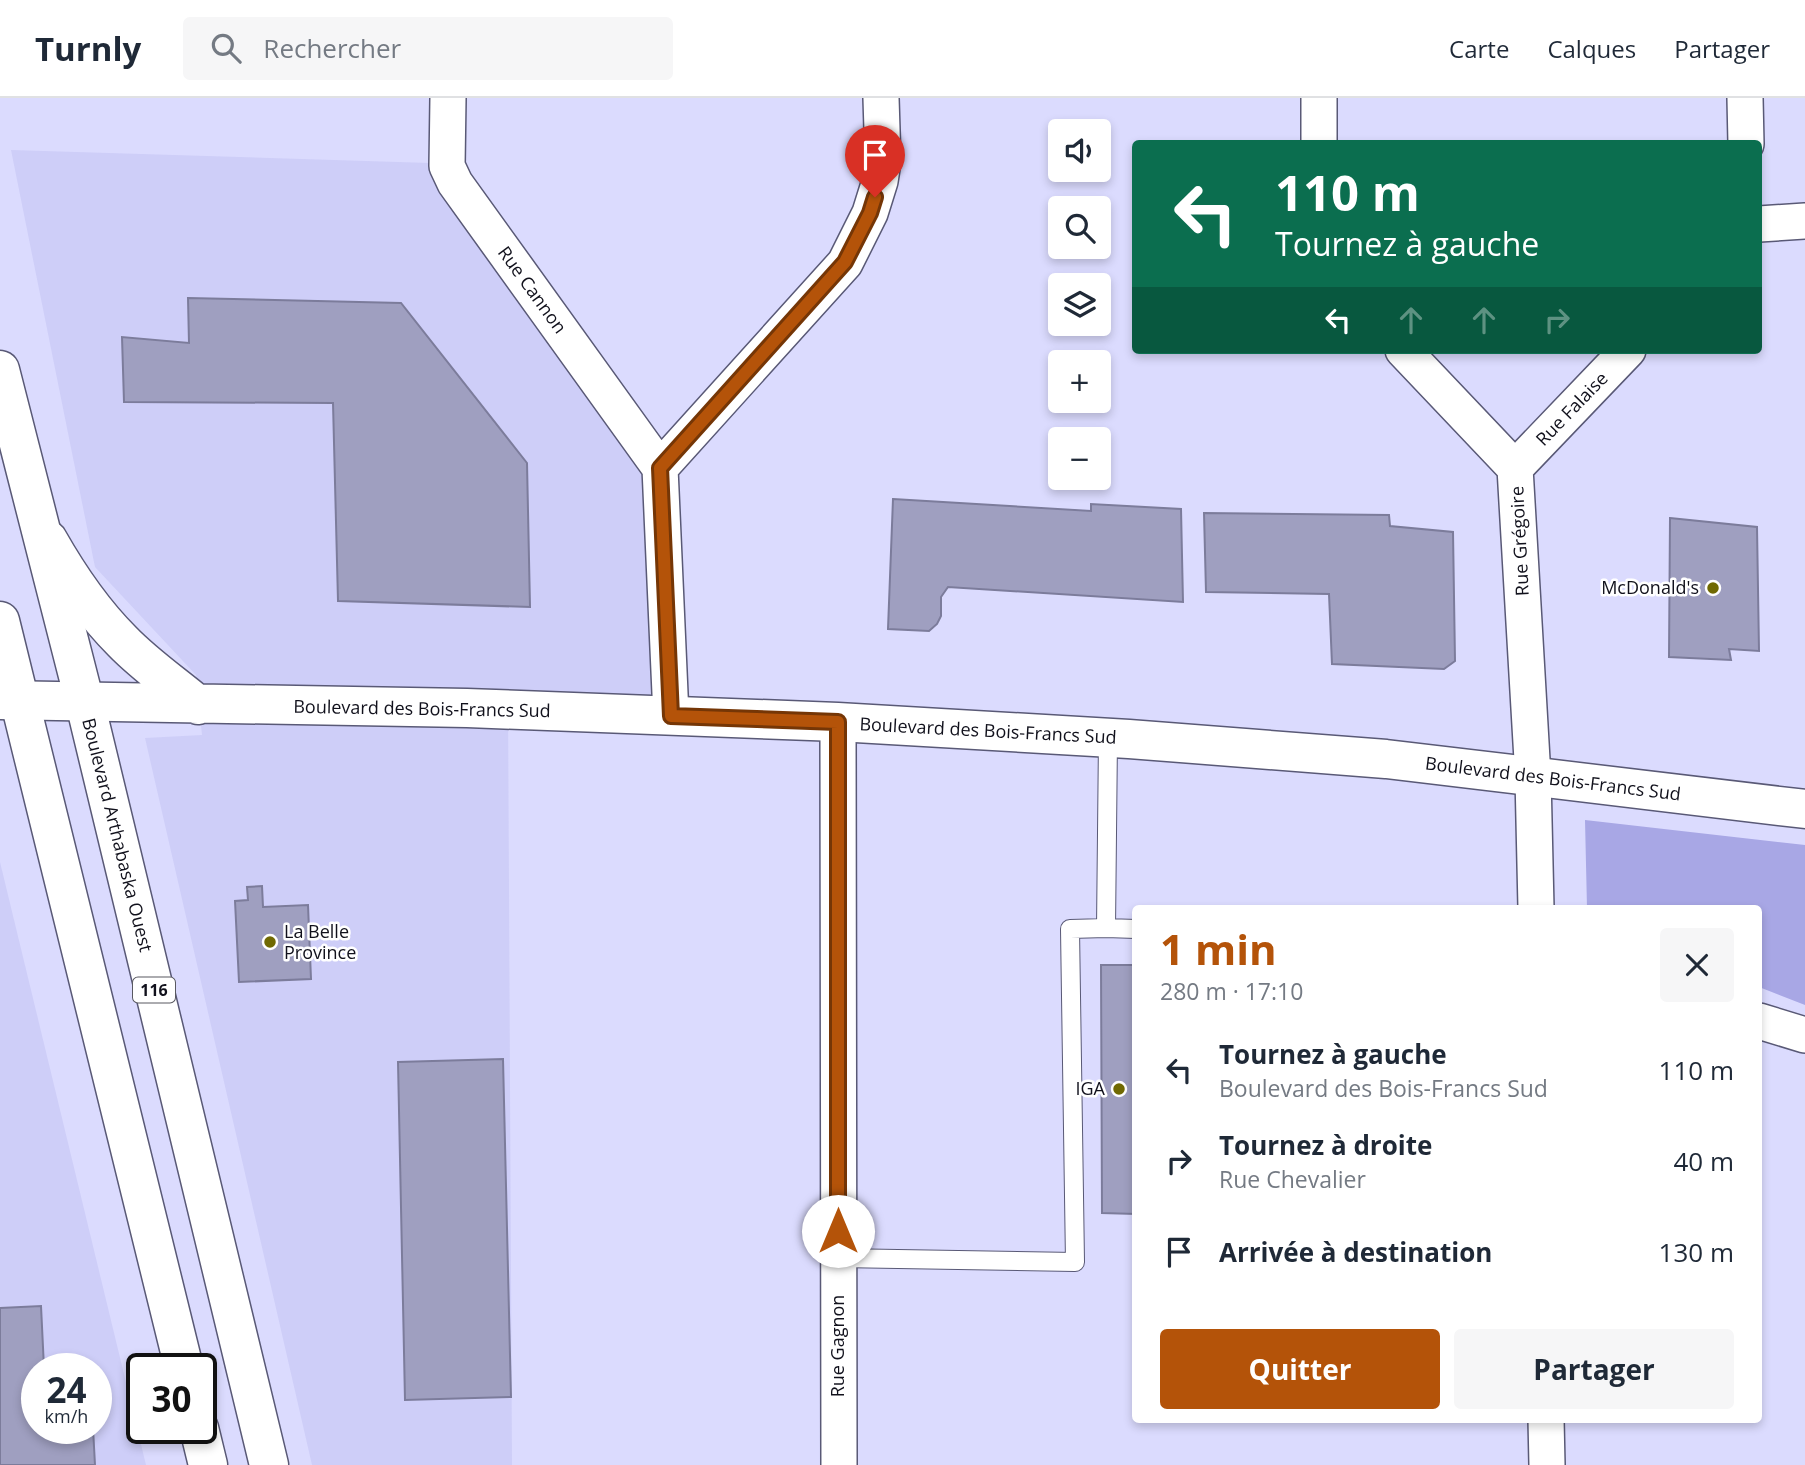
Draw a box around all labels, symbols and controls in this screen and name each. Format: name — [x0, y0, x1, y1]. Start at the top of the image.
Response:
search box — [183, 17, 673, 80]
text: Turnly — [35, 26, 141, 71]
icon: search — [207, 29, 245, 67]
text: Rechercher — [263, 30, 401, 66]
text: Carte — [1449, 32, 1509, 65]
text: Calques — [1547, 32, 1636, 65]
text: Partager — [1674, 32, 1770, 65]
map controls — [1048, 119, 1111, 490]
button: sound — [1048, 119, 1111, 182]
pin — [845, 125, 905, 197]
icon: arrive — [856, 136, 894, 174]
text: 110 m — [1275, 159, 1420, 225]
icon: left — [1160, 168, 1251, 259]
button: search — [1048, 196, 1111, 259]
text: Tournez à gauche — [1275, 222, 1539, 265]
street label: Rue Cannon — [493, 241, 573, 338]
button: layers — [1048, 273, 1111, 336]
icon: left — [1319, 301, 1357, 339]
icon: ahead — [1392, 301, 1430, 339]
icon: ahead — [1465, 301, 1503, 339]
icon: right — [1538, 301, 1576, 339]
button: + — [1048, 350, 1111, 413]
street label: Rue Falaise — [1530, 366, 1613, 450]
button: − — [1048, 427, 1111, 490]
street label: Rue Grégoire — [1504, 485, 1534, 597]
place label: McDonald's — [1601, 575, 1699, 599]
marker: McDonald's — [1705, 580, 1721, 596]
street label: Boulevard des Bois-Francs Sud — [293, 694, 551, 722]
street label: Boulevard des Bois-Francs Sud — [859, 711, 1117, 749]
street label: Boulevard Arthabaska Ouest — [77, 715, 159, 954]
street label: Boulevard des Bois-Francs Sud — [1424, 750, 1682, 806]
place label: La Belle Province — [284, 919, 356, 964]
text: 1 min — [1160, 920, 1277, 977]
button: close — [1660, 928, 1734, 1002]
marker: La Belle Province — [262, 934, 278, 950]
text: 280 m · 17:10 — [1160, 975, 1303, 1007]
road number: 116 — [133, 978, 175, 1002]
text: Tournez à gauche — [1219, 1036, 1447, 1072]
icon: left — [1160, 1051, 1198, 1089]
text: 110 m — [1659, 1052, 1734, 1088]
text: Boulevard des Bois-Francs Sud — [1219, 1072, 1548, 1104]
place label: IGA — [1076, 1076, 1106, 1100]
marker: IGA — [1111, 1081, 1127, 1097]
text: Tournez à droite — [1219, 1127, 1432, 1163]
icon: right — [1160, 1142, 1198, 1180]
text: 40 m — [1673, 1143, 1734, 1179]
text: Rue Chevalier — [1219, 1163, 1366, 1195]
position arrow — [801, 1194, 875, 1268]
icon: arrive — [1160, 1233, 1198, 1271]
text: Arrivée à destination — [1219, 1234, 1492, 1270]
text: 130 m — [1659, 1234, 1734, 1270]
street label: Rue Gagnon — [825, 1295, 849, 1397]
button: Quitter — [1160, 1329, 1440, 1409]
button: Partager — [1454, 1329, 1734, 1409]
speed limit sign: 30 — [126, 1353, 217, 1444]
text: 24 — [46, 1366, 87, 1413]
text: km/h — [45, 1404, 88, 1428]

